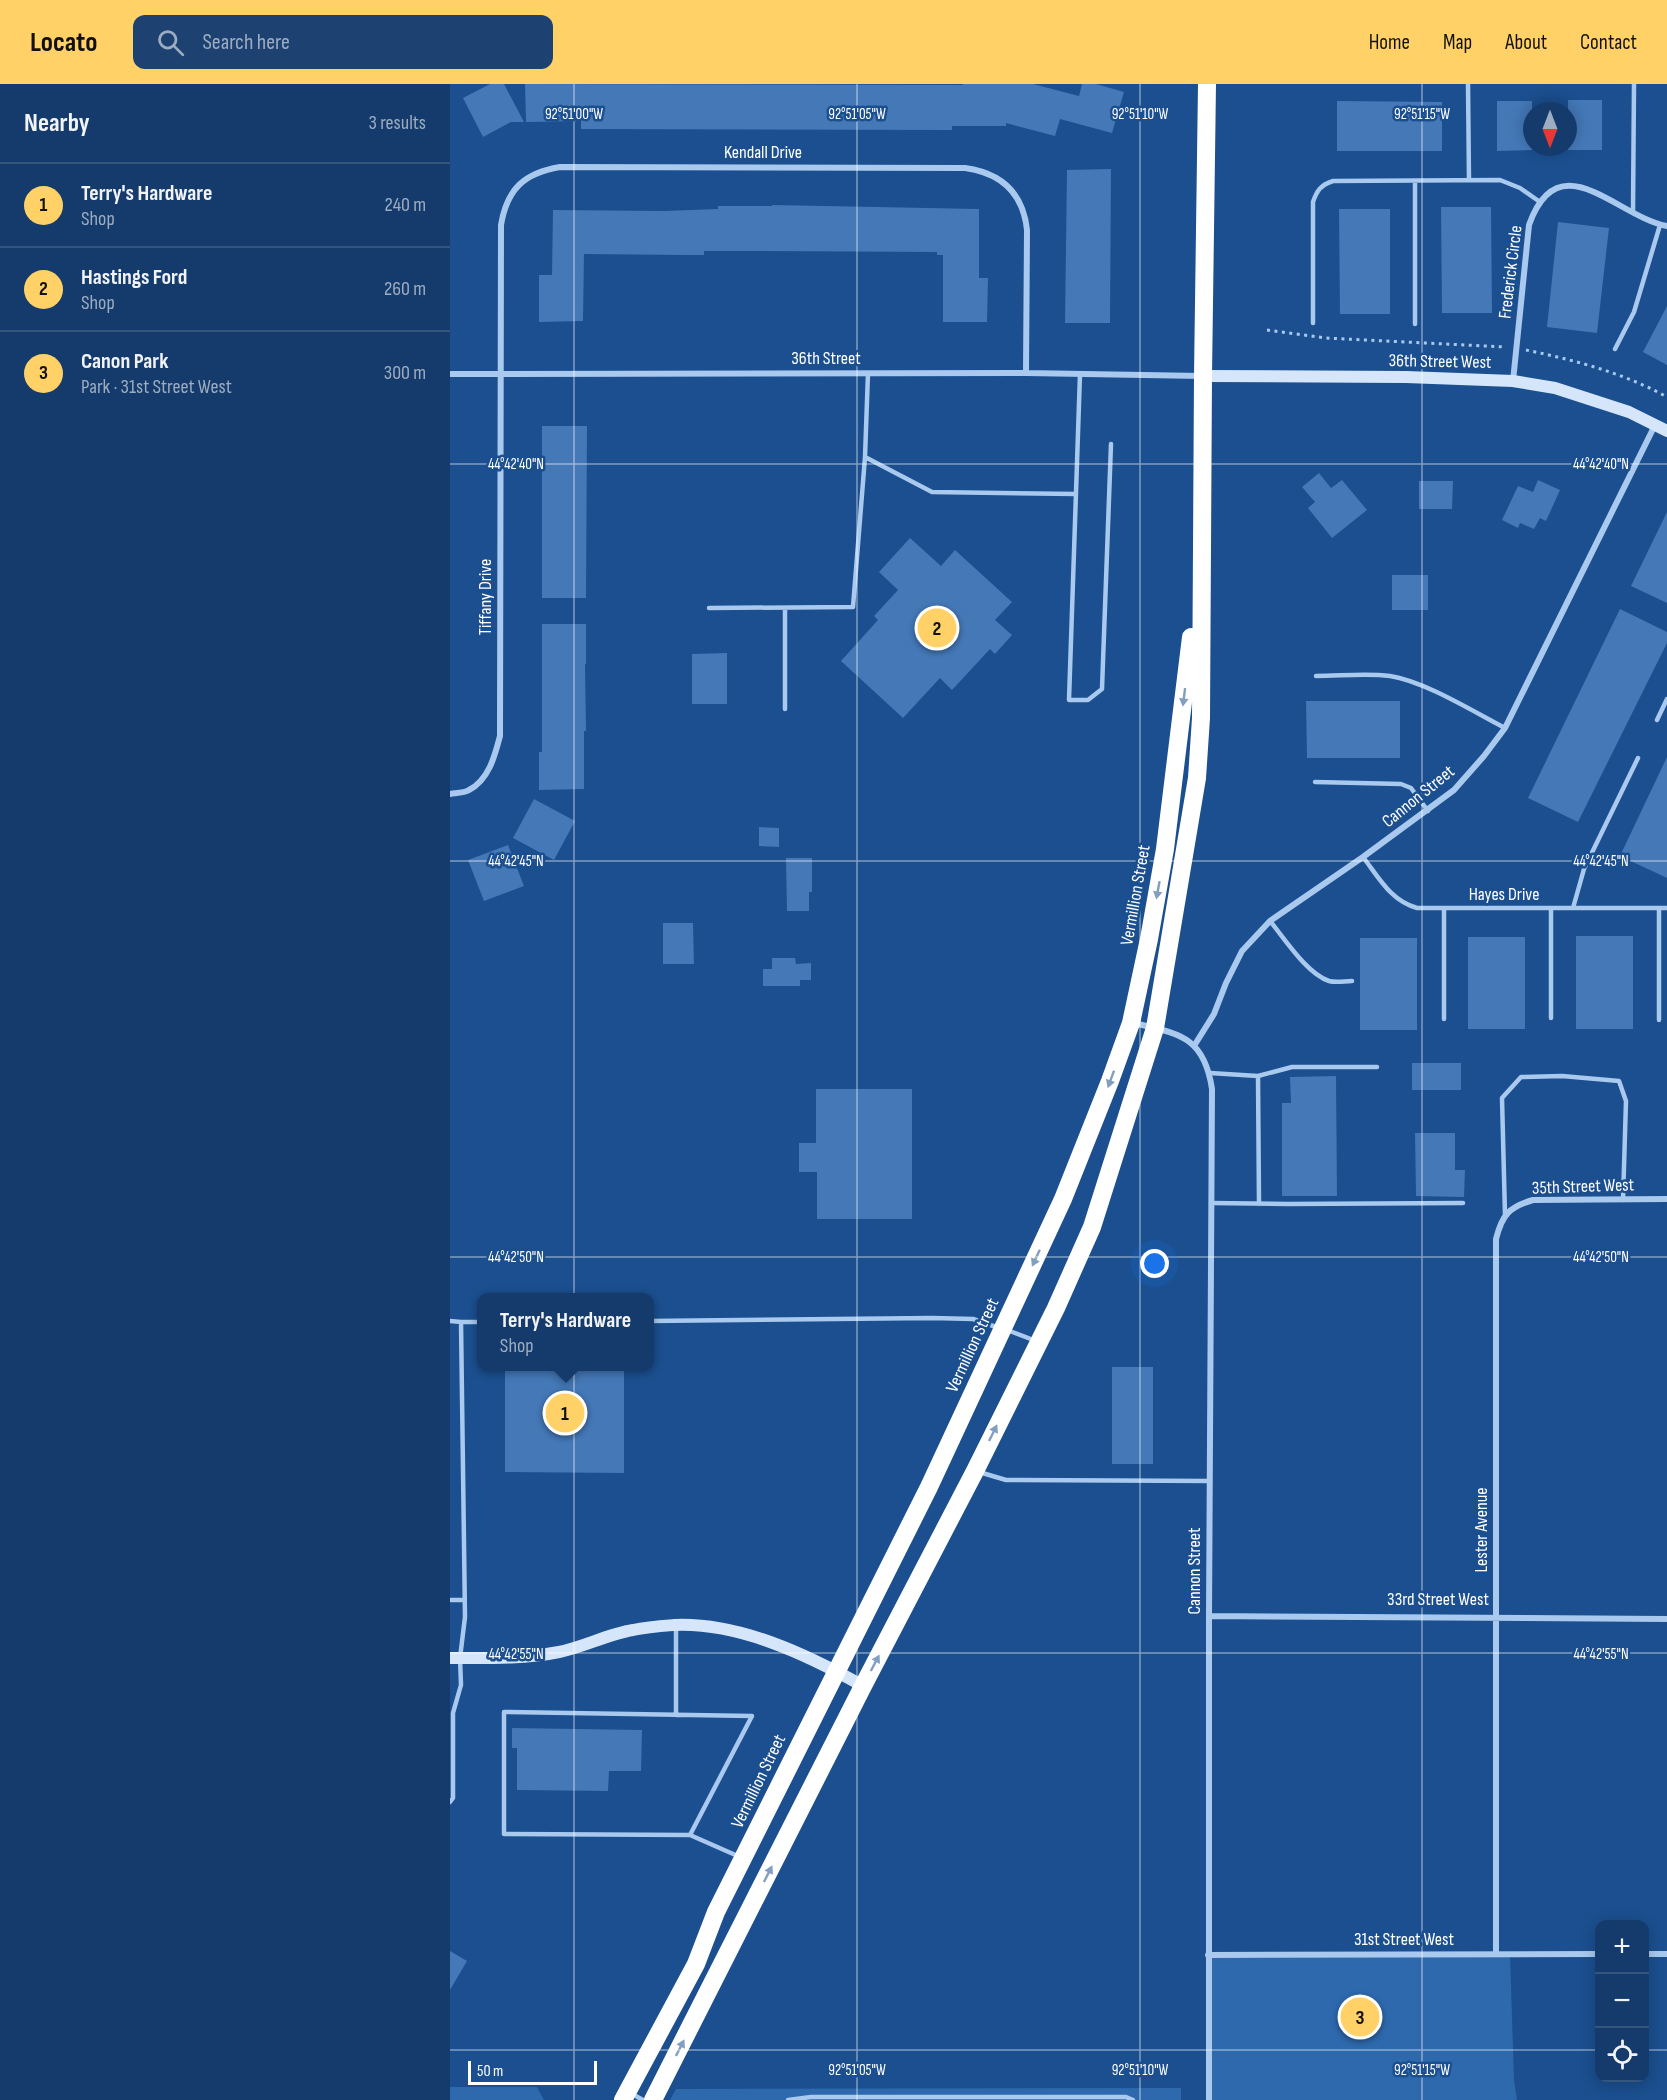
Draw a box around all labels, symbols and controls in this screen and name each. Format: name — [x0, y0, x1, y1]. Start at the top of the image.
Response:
search box — [133, 15, 553, 69]
text: Locato — [30, 26, 97, 59]
icon: search — [154, 26, 187, 59]
text: Search here — [202, 29, 290, 56]
text: Home — [1369, 30, 1410, 55]
text: Map — [1443, 30, 1472, 55]
text: About — [1505, 30, 1547, 55]
text: Contact — [1580, 30, 1637, 55]
north arrow — [1523, 102, 1577, 156]
text: 92°51'00"W — [545, 105, 603, 124]
text: 92°51'05"W — [828, 105, 886, 124]
text: 92°51'10"W — [1112, 105, 1169, 124]
text: 92°51'15"W — [1394, 105, 1450, 124]
text: Nearby — [24, 108, 90, 139]
text: 3 results — [369, 111, 426, 135]
street label: Kendall Drive — [724, 142, 802, 163]
text: Terry's Hardware — [81, 180, 212, 207]
text: 1 — [40, 193, 47, 217]
text: 240 m — [385, 193, 426, 217]
text: Shop — [81, 207, 115, 231]
street label: Frederick Circle — [1494, 224, 1527, 320]
text: Hastings Ford — [81, 264, 187, 291]
text: 2 — [39, 277, 48, 301]
text: 260 m — [384, 277, 426, 301]
text: Shop — [81, 291, 115, 315]
text: Canon Park — [81, 348, 168, 375]
street label: 36th Street — [791, 348, 861, 369]
street label: 36th Street West — [1388, 350, 1492, 373]
text: 3 — [39, 361, 48, 385]
text: 300 m — [384, 361, 426, 385]
text: Park · 31st Street West — [81, 375, 232, 399]
text: 44°42'40"N — [488, 455, 544, 474]
text: 44°42'40"N — [1573, 455, 1629, 474]
street label: Tiffany Drive — [475, 559, 496, 635]
pin: 2 — [918, 606, 956, 650]
one-way arrow — [1180, 687, 1189, 706]
street label: Cannon Street — [1378, 761, 1459, 832]
street label: Vermillion Street — [1116, 843, 1155, 947]
text: 44°42'45"N — [488, 852, 544, 871]
text: 44°42'45"N — [1573, 852, 1629, 871]
one-way arrow — [1153, 880, 1162, 899]
street label: Hayes Drive — [1469, 884, 1539, 905]
one-way arrow — [1106, 1070, 1116, 1088]
street label: 35th Street West — [1532, 1174, 1635, 1199]
text: 44°42'50"N — [488, 1248, 544, 1267]
text: 44°42'50"N — [1573, 1248, 1629, 1267]
your location — [1140, 1249, 1169, 1278]
one-way arrow — [1031, 1250, 1040, 1267]
popup — [477, 1293, 654, 1371]
street label: Vermillion Street — [942, 1294, 1004, 1396]
text: Terry's Hardware — [500, 1307, 631, 1334]
text: Shop — [500, 1334, 534, 1358]
pin: 1 — [546, 1390, 584, 1436]
one-way arrow — [989, 1425, 998, 1442]
street label: Lester Avenue — [1471, 1488, 1492, 1572]
street label: Cannon Street — [1184, 1527, 1205, 1614]
street label: 33rd Street West — [1387, 1589, 1489, 1610]
text: 44°42'55"N — [488, 1645, 544, 1664]
text: 44°42'55"N — [1573, 1645, 1629, 1664]
one-way arrow — [870, 1654, 880, 1671]
street label: Vermillion Street — [727, 1731, 790, 1831]
one-way arrow — [763, 1865, 772, 1882]
map controls — [1595, 1920, 1649, 2082]
button: + — [1595, 1920, 1649, 1974]
street label: 31st Street West — [1354, 1929, 1455, 1950]
button: − — [1595, 1974, 1649, 2028]
pin: 3 — [1340, 1994, 1380, 2040]
button: locate — [1595, 2028, 1649, 2082]
one-way arrow — [675, 2039, 684, 2056]
scale bar — [468, 2058, 597, 2086]
text: 92°51'05"W — [828, 2061, 886, 2080]
text: 92°51'10"W — [1112, 2061, 1169, 2080]
text: 92°51'15"W — [1394, 2061, 1450, 2080]
text: 50 m — [477, 2062, 503, 2081]

